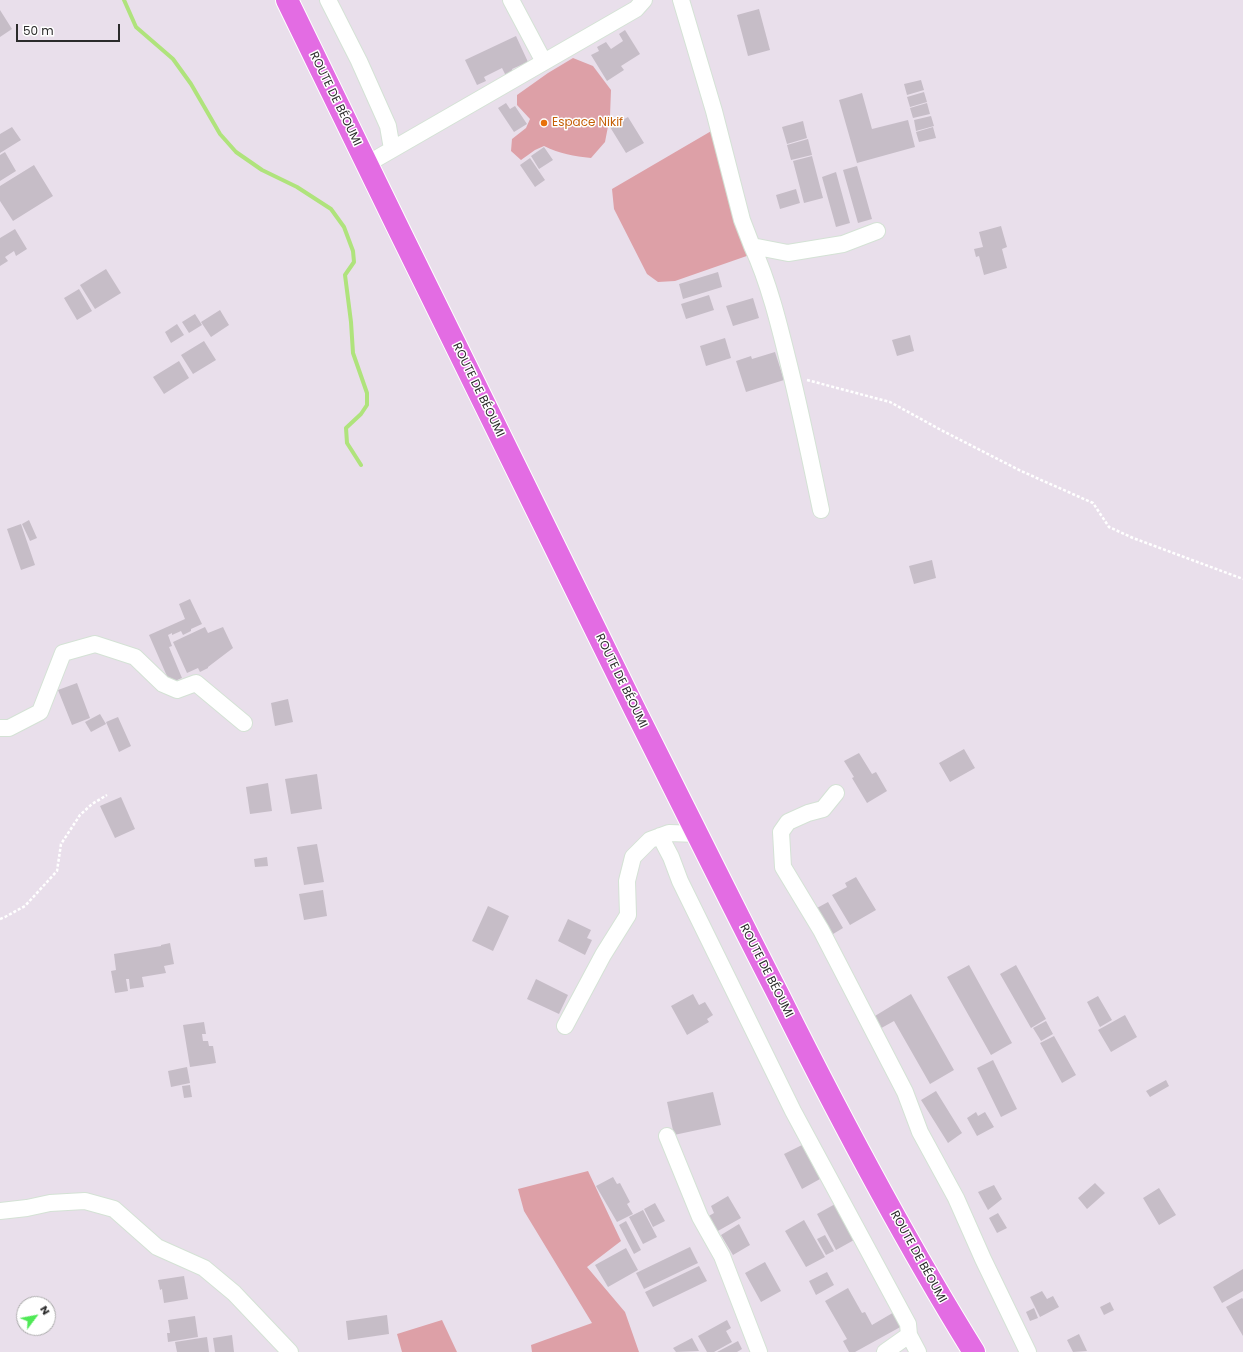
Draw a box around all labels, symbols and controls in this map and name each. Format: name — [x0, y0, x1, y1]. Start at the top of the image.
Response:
scale bar — [18, 16, 122, 42]
text: 50 m — [23, 22, 54, 39]
street label: ROUTE DE BÉOUMI — [306, 50, 364, 148]
place label: Espace Nikif — [552, 116, 623, 130]
marker: Espace Nikif — [539, 118, 549, 128]
street label: ROUTE DE BÉOUMI — [449, 341, 507, 439]
street label: ROUTE DE BÉOUMI — [592, 632, 650, 730]
street label: ROUTE DE BÉOUMI — [736, 922, 796, 1020]
street label: ROUTE DE BÉOUMI — [887, 1209, 949, 1305]
north arrow — [16, 1296, 56, 1336]
text: N — [36, 1302, 54, 1318]

